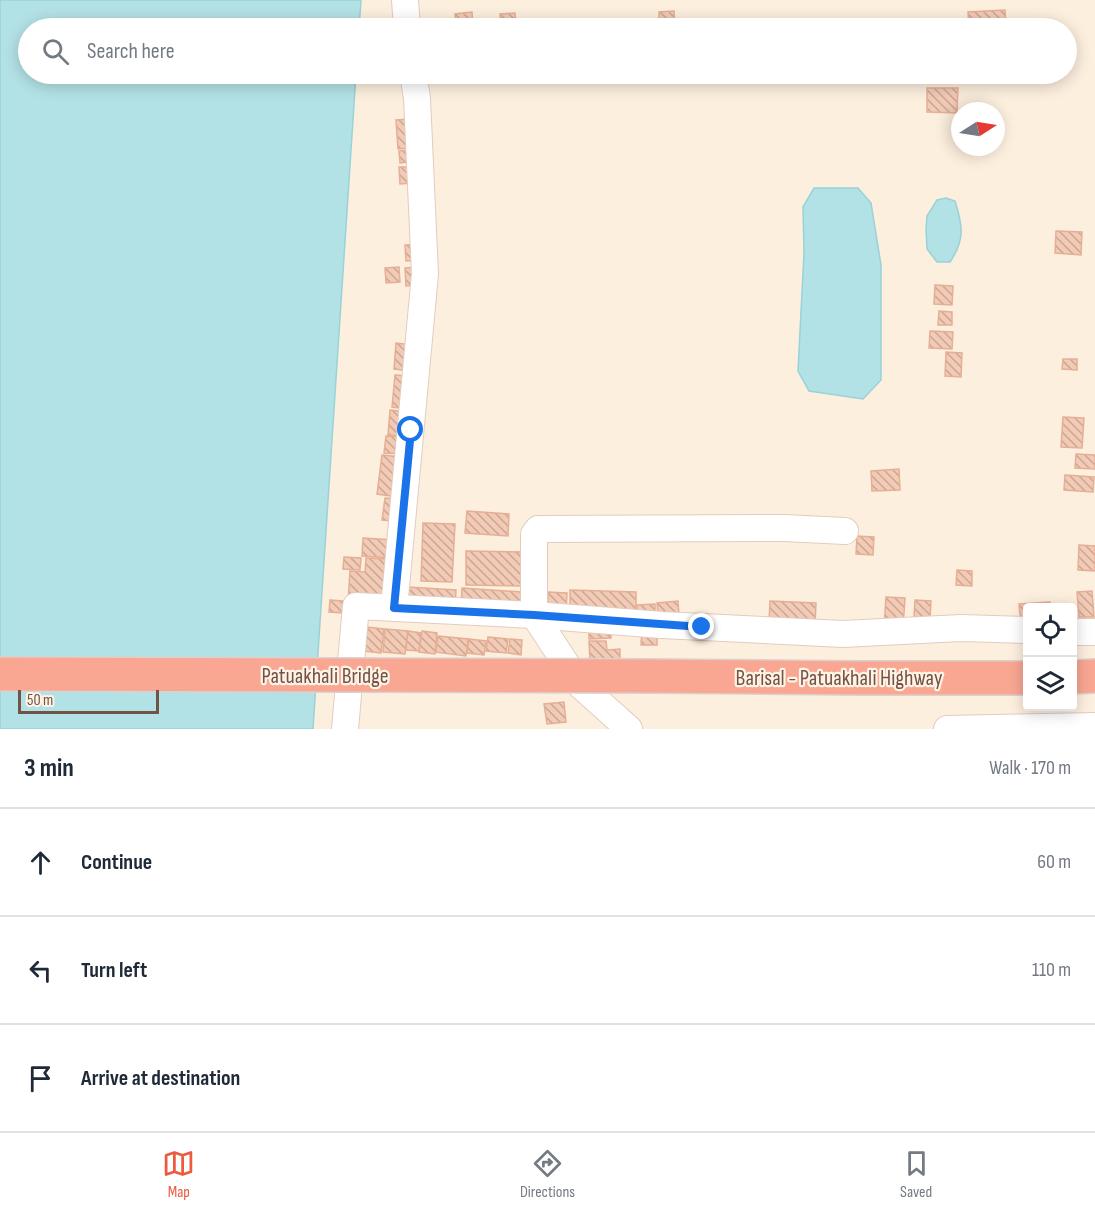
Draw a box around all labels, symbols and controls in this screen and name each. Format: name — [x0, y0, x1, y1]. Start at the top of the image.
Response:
search box — [18, 18, 1077, 84]
icon: search — [39, 35, 72, 68]
text: Search here — [87, 38, 174, 65]
north arrow — [951, 102, 1005, 156]
route start — [397, 416, 423, 442]
map controls — [1023, 603, 1077, 711]
button: locate — [1023, 603, 1077, 657]
route end — [688, 613, 714, 639]
button: layers — [1023, 657, 1077, 711]
street label: Patuakhali Bridge — [261, 663, 389, 690]
street label: Barisal - Patuakhali Highway — [736, 665, 943, 692]
scale bar — [18, 687, 159, 714]
text: 50 m — [27, 691, 53, 710]
text: 3 min — [24, 753, 74, 784]
text: Walk · 170 m — [989, 756, 1071, 780]
icon: ahead — [24, 846, 57, 879]
text: Continue — [81, 849, 152, 876]
text: 60 m — [1037, 850, 1071, 874]
icon: left — [24, 954, 57, 987]
text: Turn left — [81, 957, 147, 984]
text: 110 m — [1032, 958, 1071, 982]
icon: arrive — [24, 1062, 57, 1095]
text: Arrive at destination — [81, 1065, 240, 1092]
tab: Map — [162, 1147, 195, 1202]
tab: Directions — [520, 1147, 575, 1202]
tab: Saved — [900, 1147, 933, 1202]

